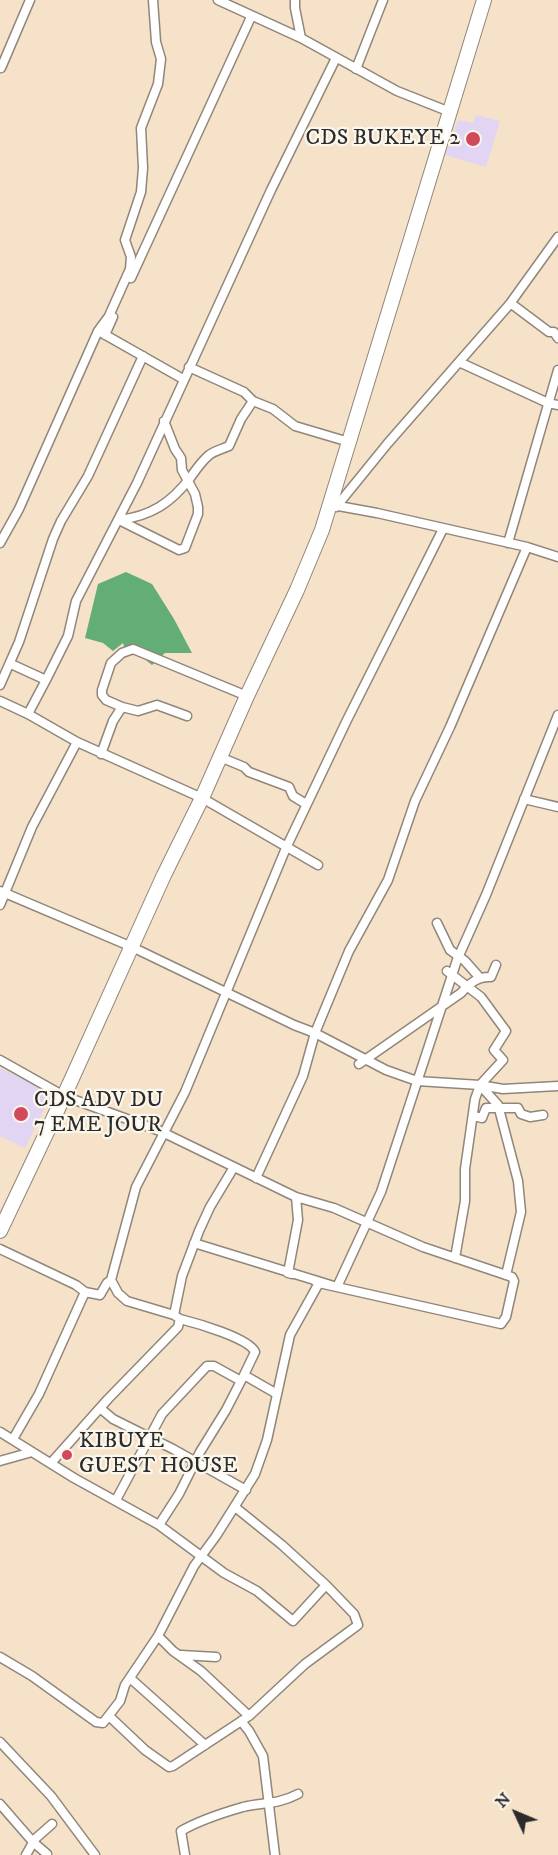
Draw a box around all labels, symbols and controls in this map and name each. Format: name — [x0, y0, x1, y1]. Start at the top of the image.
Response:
place label: CDS BUKEYE 2 — [306, 126, 460, 152]
marker: CDS BUKEYE 2 — [464, 130, 482, 148]
place label: CDS ADV DU 7 EME JOUR — [34, 1088, 163, 1140]
marker: CDS ADV DU 7 EME JOUR — [12, 1105, 30, 1123]
place label: KIBUYE GUEST HOUSE — [79, 1429, 238, 1480]
marker: KIBUYE GUEST HOUSE — [60, 1448, 74, 1462]
north arrow — [486, 1783, 546, 1843]
text: N — [491, 1789, 515, 1812]

